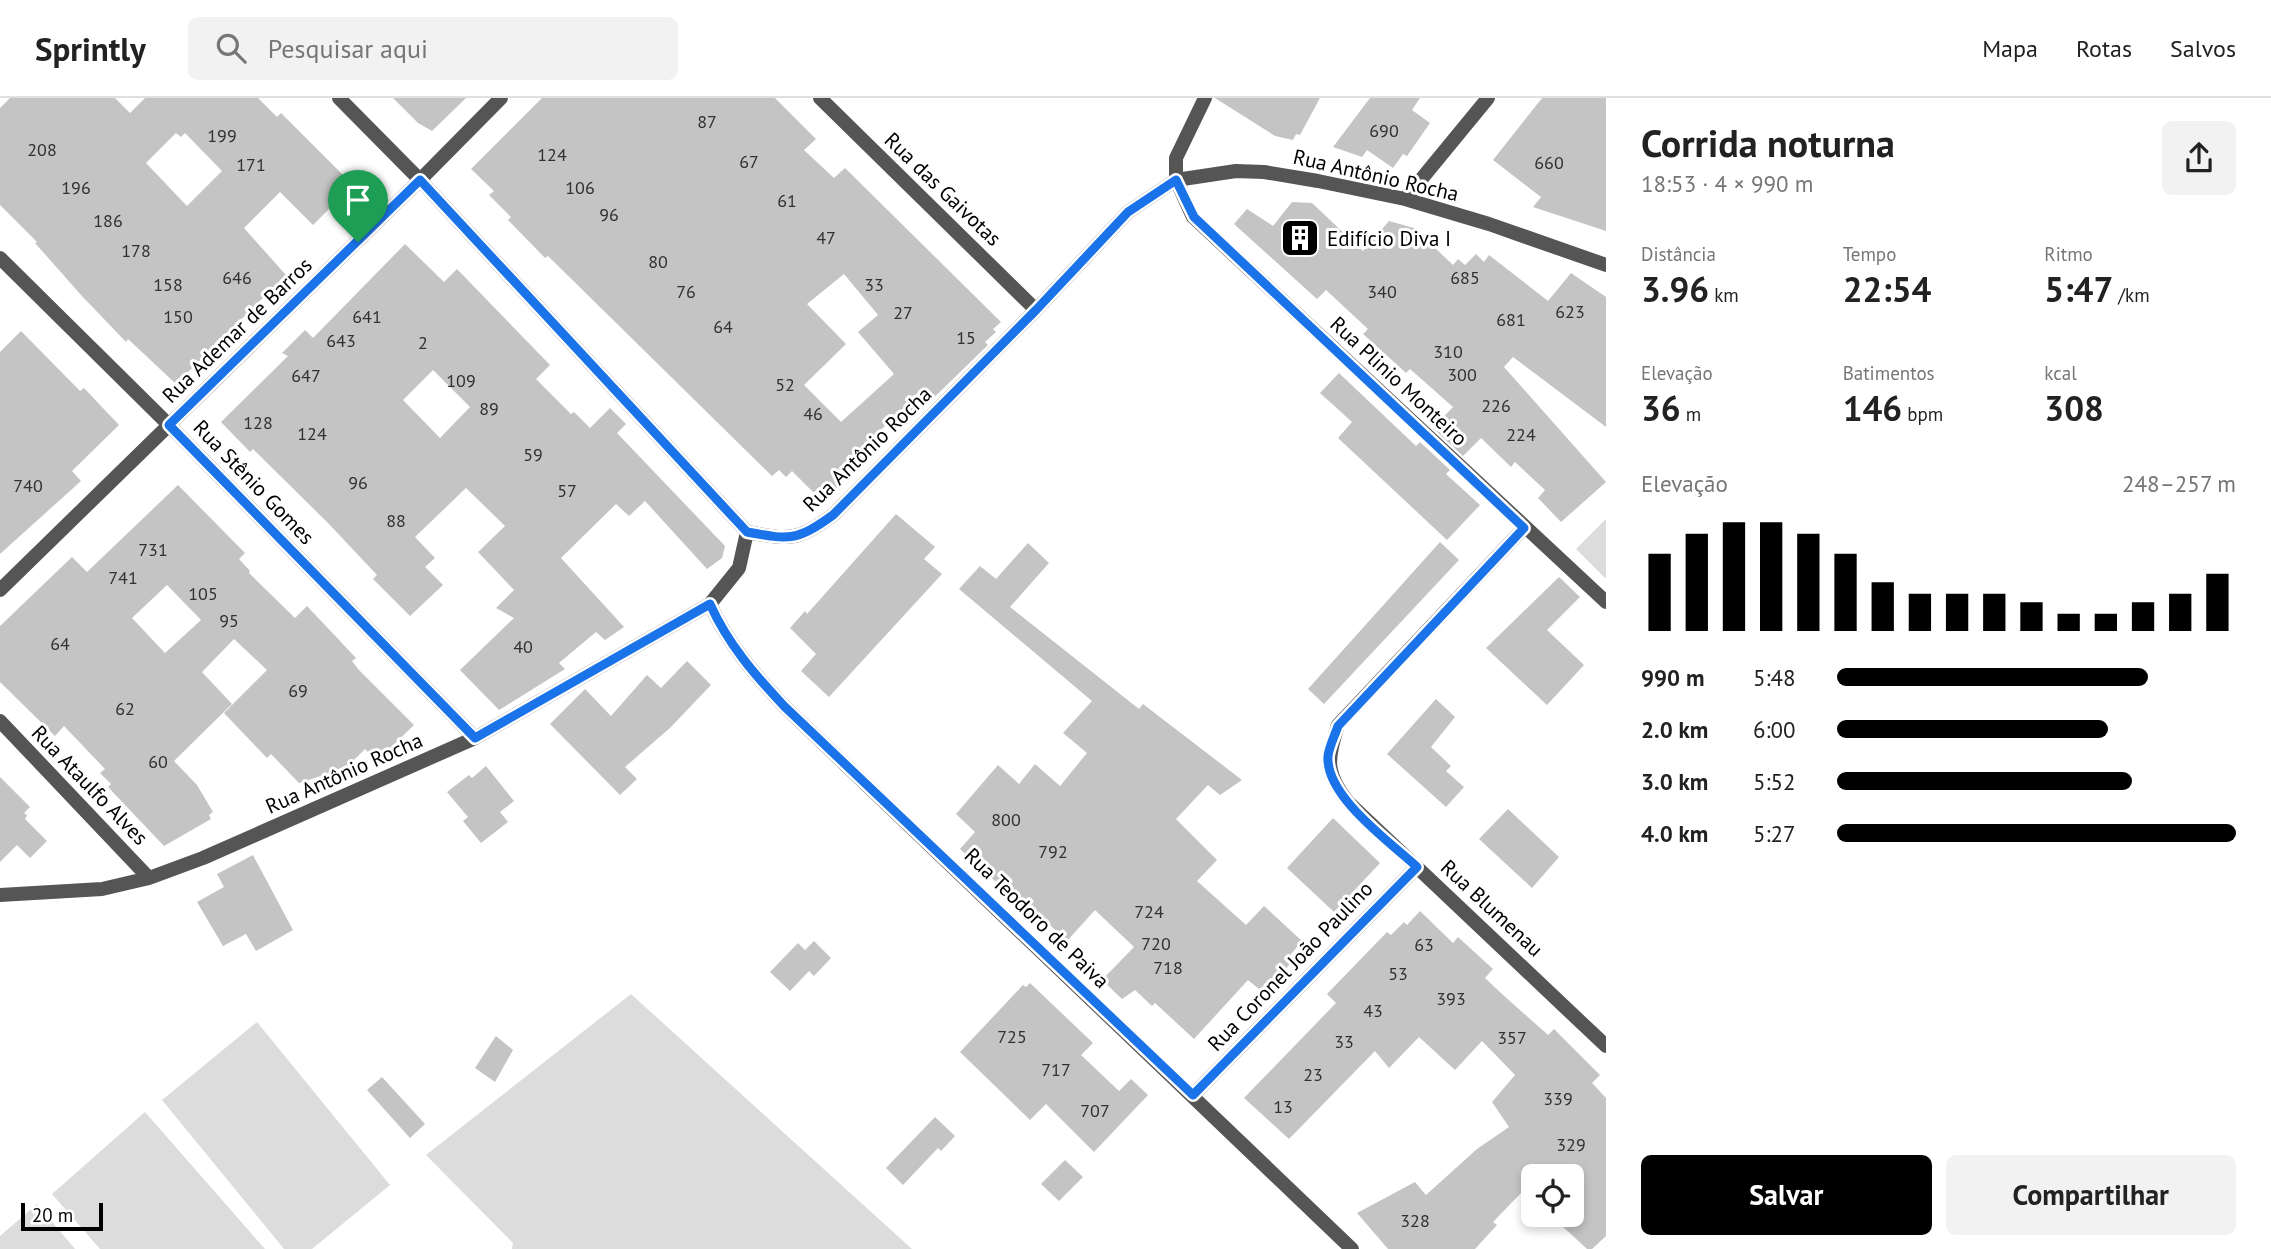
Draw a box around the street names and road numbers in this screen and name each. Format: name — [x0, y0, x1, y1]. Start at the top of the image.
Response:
street label: Rua das Gaivotas — [879, 126, 1007, 252]
street label: Rua Antônio Rocha — [1291, 143, 1461, 207]
street label: Rua Ademar de Barros — [156, 251, 318, 409]
street label: Rua Plinio Monteiro — [1325, 310, 1473, 452]
street label: Rua Antônio Rocha — [797, 381, 937, 517]
street label: Rua Stênio Gomes — [188, 414, 320, 550]
street label: Rua Ataulfo Alves — [26, 719, 154, 851]
street label: Rua Antônio Rocha — [261, 726, 427, 820]
street label: Rua Teodoro de Paiva — [959, 842, 1115, 994]
street label: Rua Blumenau — [1435, 854, 1549, 962]
street label: Rua Coronel João Paulino — [1202, 875, 1378, 1057]

